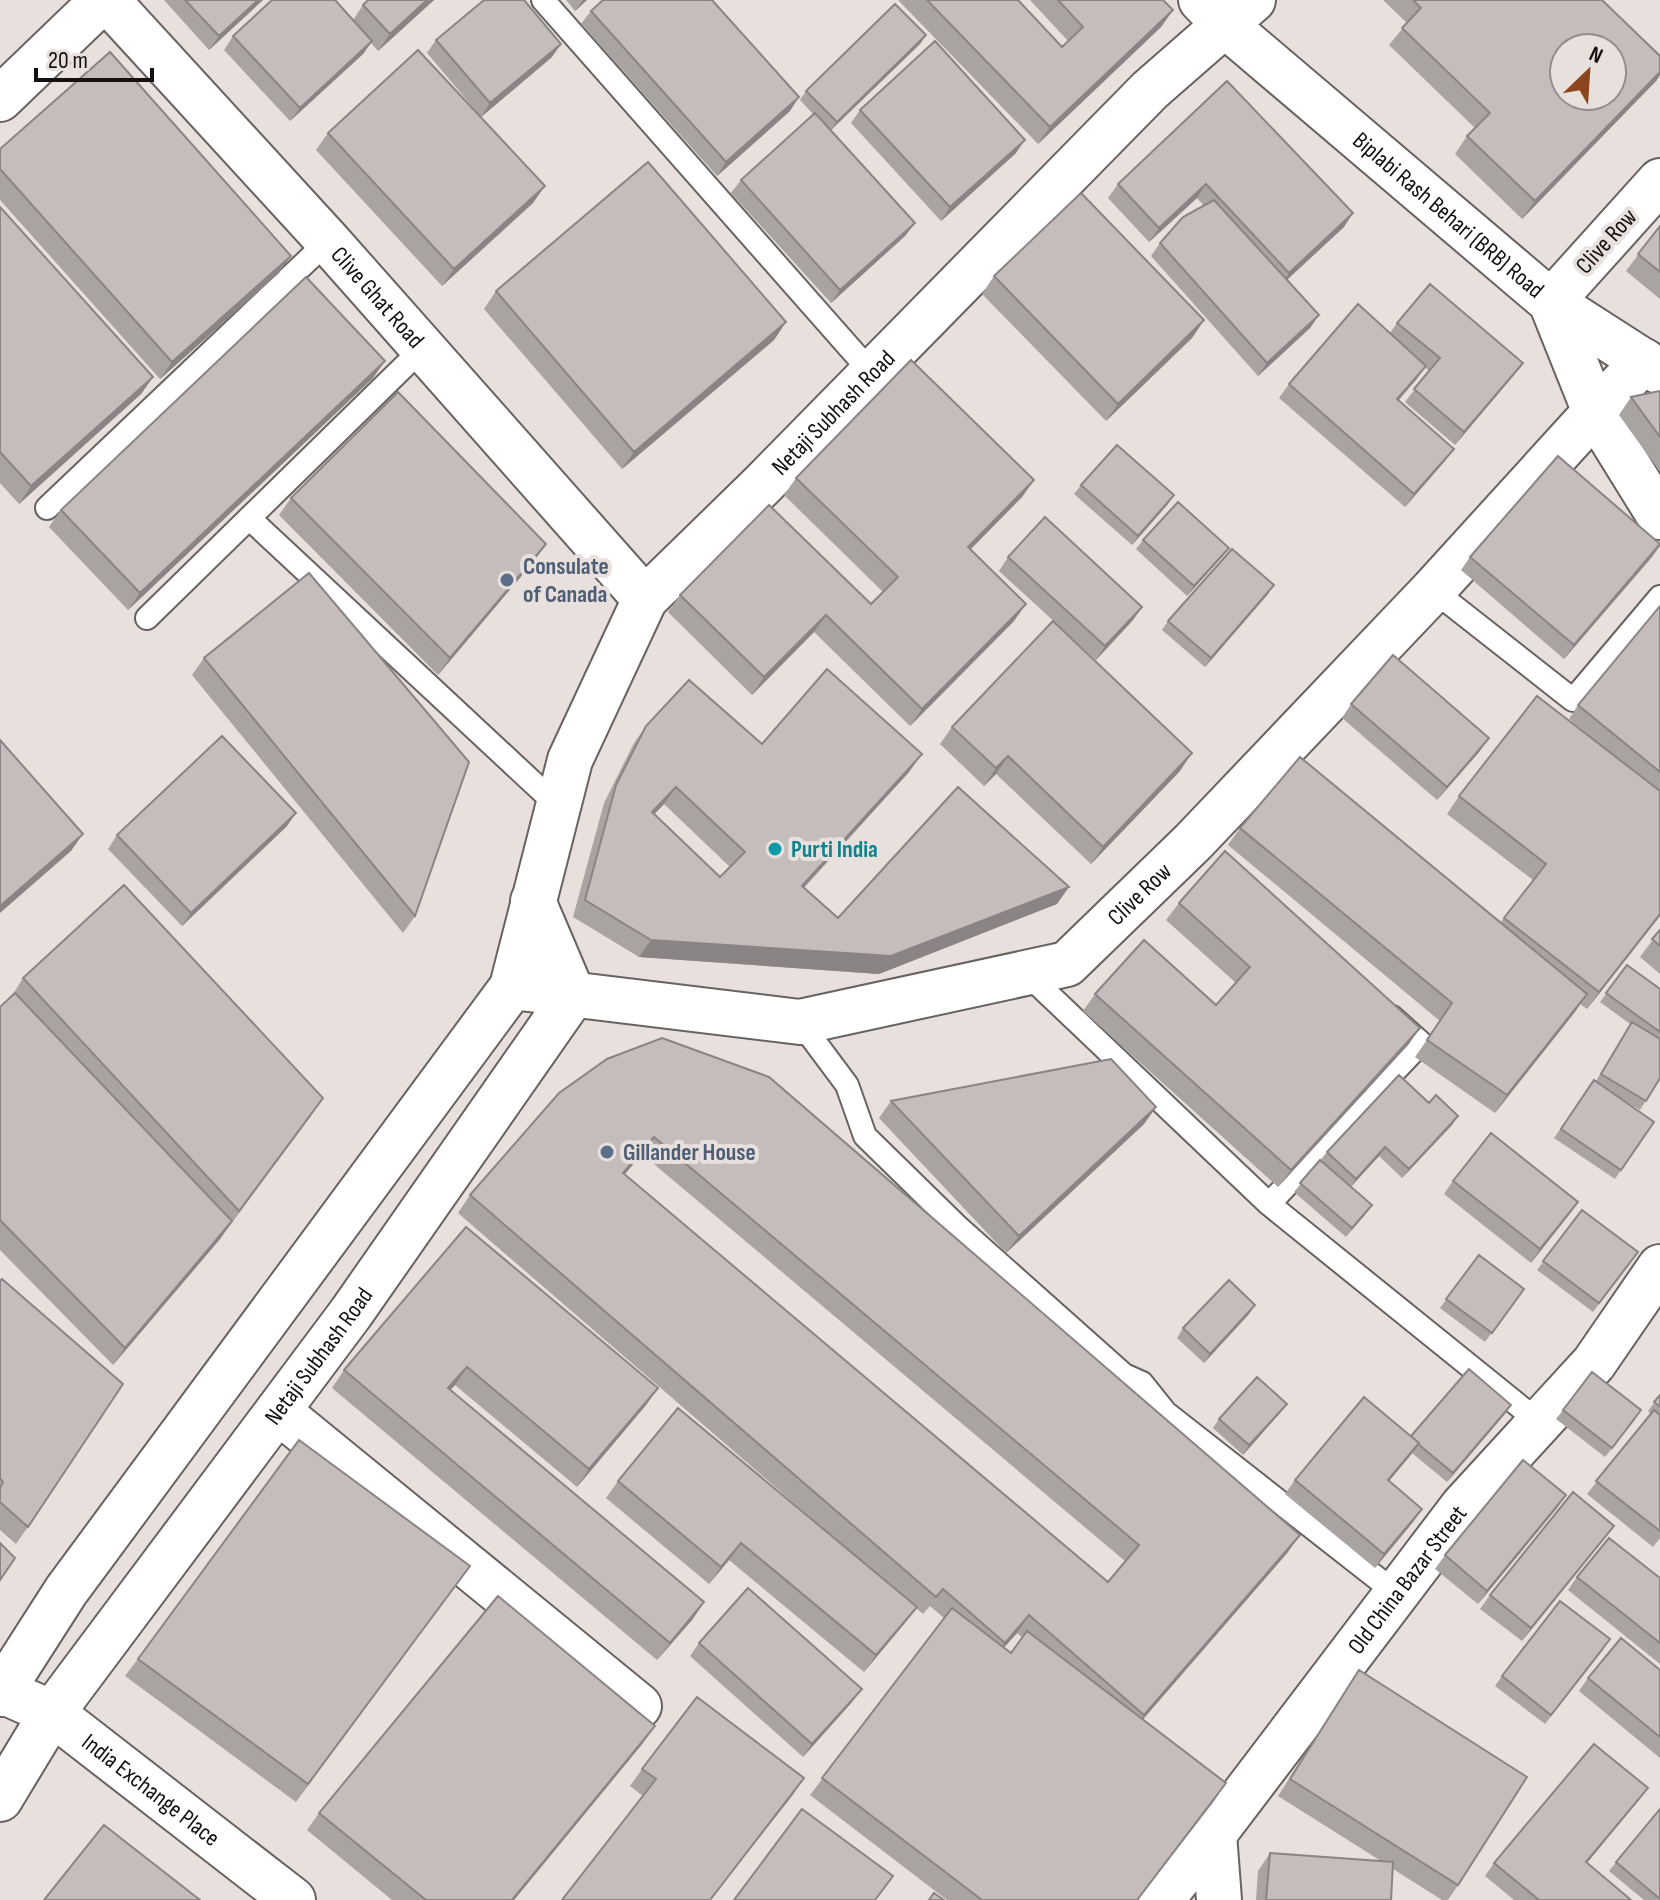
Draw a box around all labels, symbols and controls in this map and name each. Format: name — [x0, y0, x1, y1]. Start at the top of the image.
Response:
scale bar — [36, 32, 152, 82]
north arrow — [1548, 32, 1628, 112]
text: N — [1585, 41, 1607, 70]
text: 20 m — [48, 46, 88, 75]
street label: Biplabi Rash Behari (BRB) Road — [1347, 126, 1550, 305]
street label: Clive Row — [1570, 203, 1643, 280]
street label: Clive Ghat Road — [325, 241, 430, 354]
street label: Netaji Subhash Road — [766, 344, 901, 481]
place label: Consulate of Canada — [523, 552, 609, 609]
marker: Consulate of Canada — [498, 571, 516, 589]
place label: Purti India — [791, 835, 878, 864]
marker: Purti India — [766, 840, 784, 858]
street label: Clive Row — [1102, 857, 1178, 932]
place label: Gillander House — [623, 1138, 756, 1167]
marker: Gillander House — [598, 1143, 616, 1161]
street label: Netaji Subhash Road — [259, 1282, 379, 1431]
street label: Old China Bazar Street — [1342, 1500, 1473, 1660]
street label: India Exchange Place — [76, 1728, 225, 1853]

